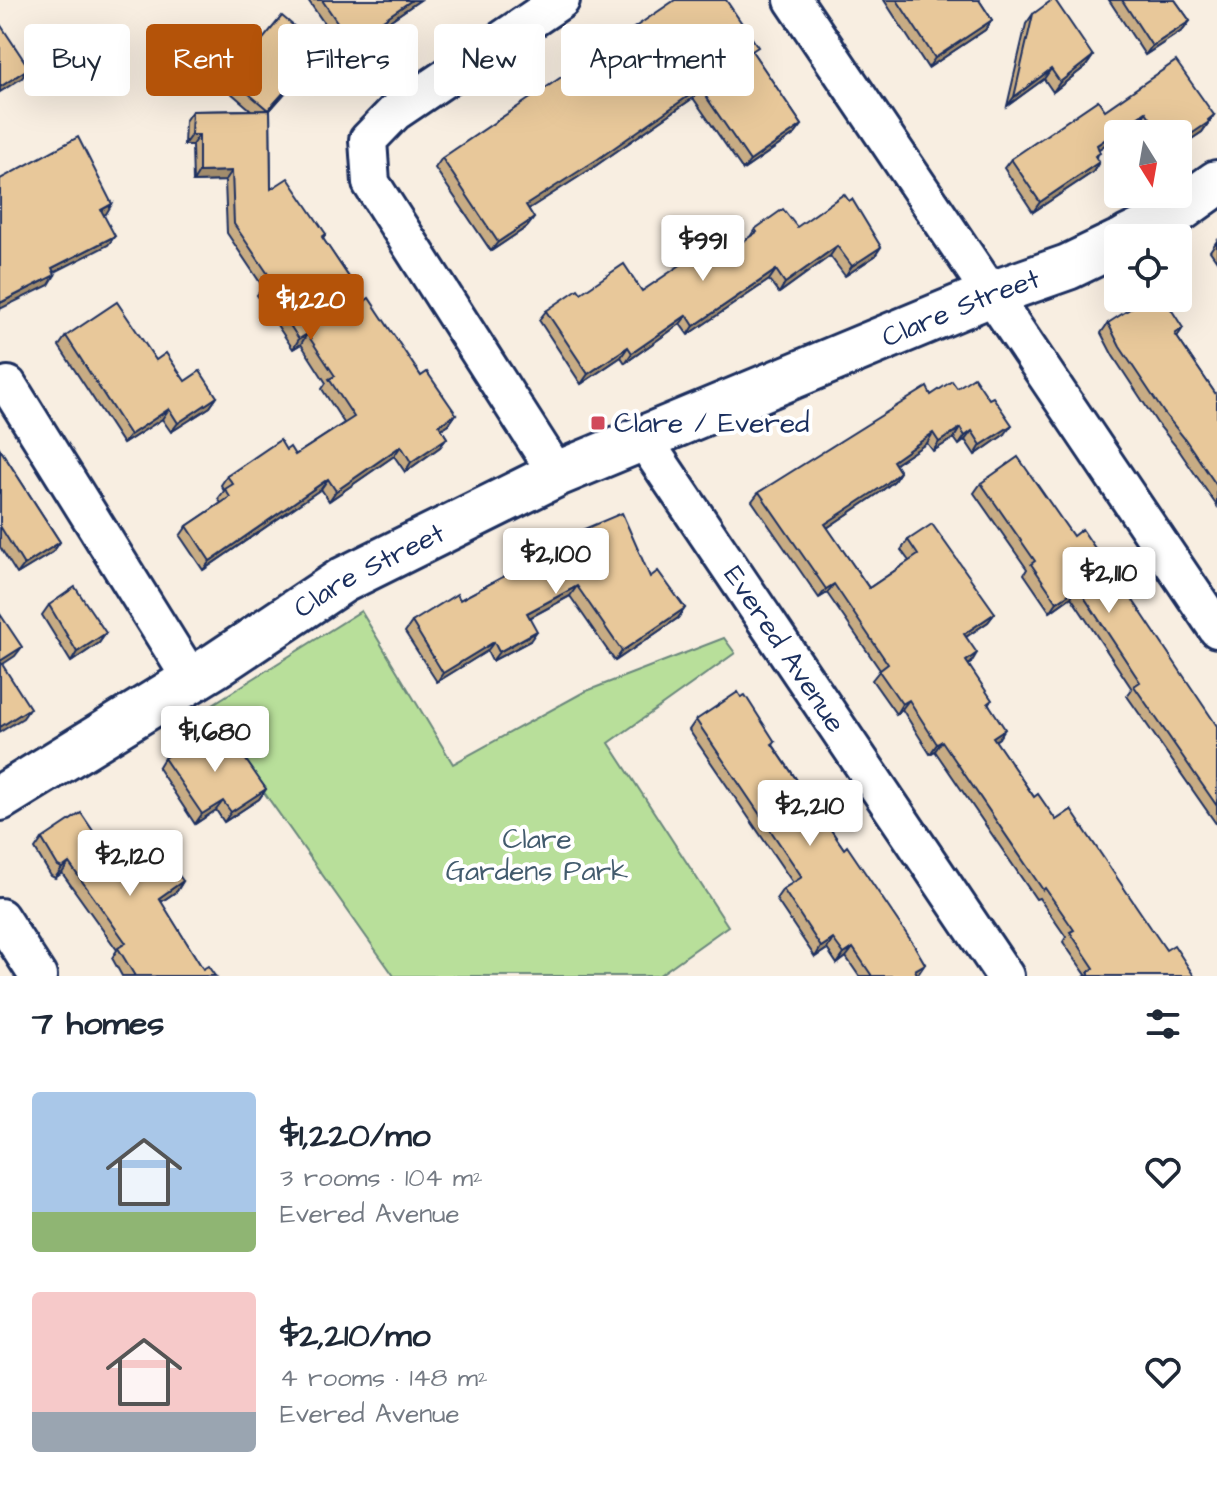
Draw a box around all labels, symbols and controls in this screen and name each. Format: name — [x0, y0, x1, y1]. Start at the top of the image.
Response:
chip: Buy — [24, 24, 130, 96]
chip: Rent — [146, 24, 262, 96]
chip: Filters — [278, 24, 418, 96]
chip: New — [434, 24, 545, 96]
chip: Apartment — [561, 24, 754, 96]
north arrow — [1104, 120, 1192, 208]
map controls — [1104, 120, 1192, 312]
pin: $991 — [656, 215, 750, 283]
text: $991 — [679, 223, 727, 259]
button: locate — [1104, 224, 1192, 312]
street label: Clare Street — [876, 259, 1045, 357]
pin: $1,220 — [246, 274, 376, 342]
text: $1,220 — [277, 282, 345, 318]
place label: Clare / Evered — [614, 404, 809, 443]
marker: Clare / Evered — [589, 414, 607, 432]
street label: Clare Street — [286, 513, 452, 627]
pin: $2,100 — [491, 528, 621, 596]
text: $2,100 — [521, 536, 591, 572]
pin: $2,110 — [1044, 547, 1174, 615]
text: $2,110 — [1080, 555, 1138, 591]
street label: Evered Avenue — [715, 558, 855, 740]
pin: $1,680 — [150, 706, 280, 774]
text: $1,680 — [179, 714, 251, 750]
pin: $2,210 — [745, 780, 875, 848]
text: $2,210 — [776, 788, 844, 824]
park label: Clare Gardens Park — [446, 820, 628, 891]
pin: $2,120 — [65, 830, 195, 898]
text: $2,120 — [96, 838, 164, 874]
text: 7 homes — [32, 1000, 164, 1048]
icon: filters — [1141, 1002, 1185, 1046]
text: $1,220/mo — [280, 1112, 431, 1160]
icon: home — [96, 1124, 192, 1220]
icon: heart — [1141, 1150, 1185, 1194]
text: 3 rooms · 104 m² — [280, 1160, 483, 1196]
text: Evered Avenue — [280, 1196, 460, 1232]
text: $2,210/mo — [280, 1312, 431, 1360]
icon: home — [96, 1324, 192, 1420]
icon: heart — [1141, 1350, 1185, 1394]
text: 4 rooms · 148 m² — [280, 1360, 488, 1396]
text: Evered Avenue — [280, 1396, 460, 1432]

